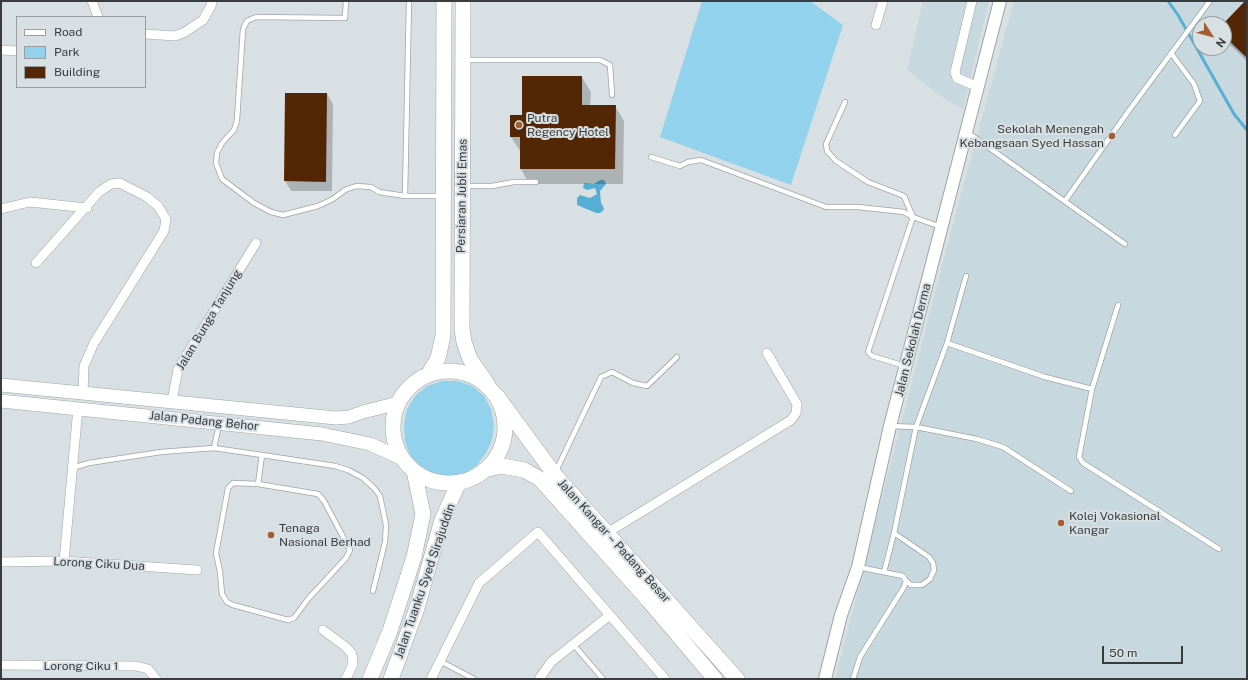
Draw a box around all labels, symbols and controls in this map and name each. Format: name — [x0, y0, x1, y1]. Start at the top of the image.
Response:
legend — [16, 16, 146, 88]
north arrow — [1192, 16, 1232, 56]
text: Road — [54, 25, 82, 39]
text: N — [1214, 35, 1228, 49]
text: Park — [54, 45, 80, 59]
text: Building — [54, 65, 100, 79]
place label: Putra Regency Hotel — [527, 111, 609, 139]
marker: Putra Regency Hotel — [514, 120, 524, 130]
place label: Sekolah Menengah Kebangsaan Syed Hassan — [960, 122, 1104, 150]
marker: Sekolah Menengah Kebangsaan Syed Hassan — [1107, 131, 1117, 141]
street label: Persiaran Jubli Emas — [454, 139, 470, 253]
street label: Jalan Bunga Tanjung — [173, 267, 245, 373]
street label: Jalan Sekolah Derma — [892, 282, 934, 398]
street label: Jalan Padang Behor — [149, 408, 259, 434]
street label: Jalan Kangar – Padang Besar — [555, 476, 673, 606]
street label: Jalan Tuanku Syed Sirajuddin — [392, 502, 458, 660]
place label: Kolej Vokasional Kangar — [1069, 509, 1160, 537]
marker: Kolej Vokasional Kangar — [1056, 518, 1066, 528]
place label: Tenaga Nasional Berhad — [279, 521, 371, 549]
marker: Tenaga Nasional Berhad — [266, 530, 276, 540]
street label: Lorong Ciku Dua — [53, 554, 145, 574]
scale bar — [1104, 638, 1185, 664]
text: 50 m — [1109, 646, 1137, 660]
street label: Lorong Ciku 1 — [44, 659, 118, 673]

